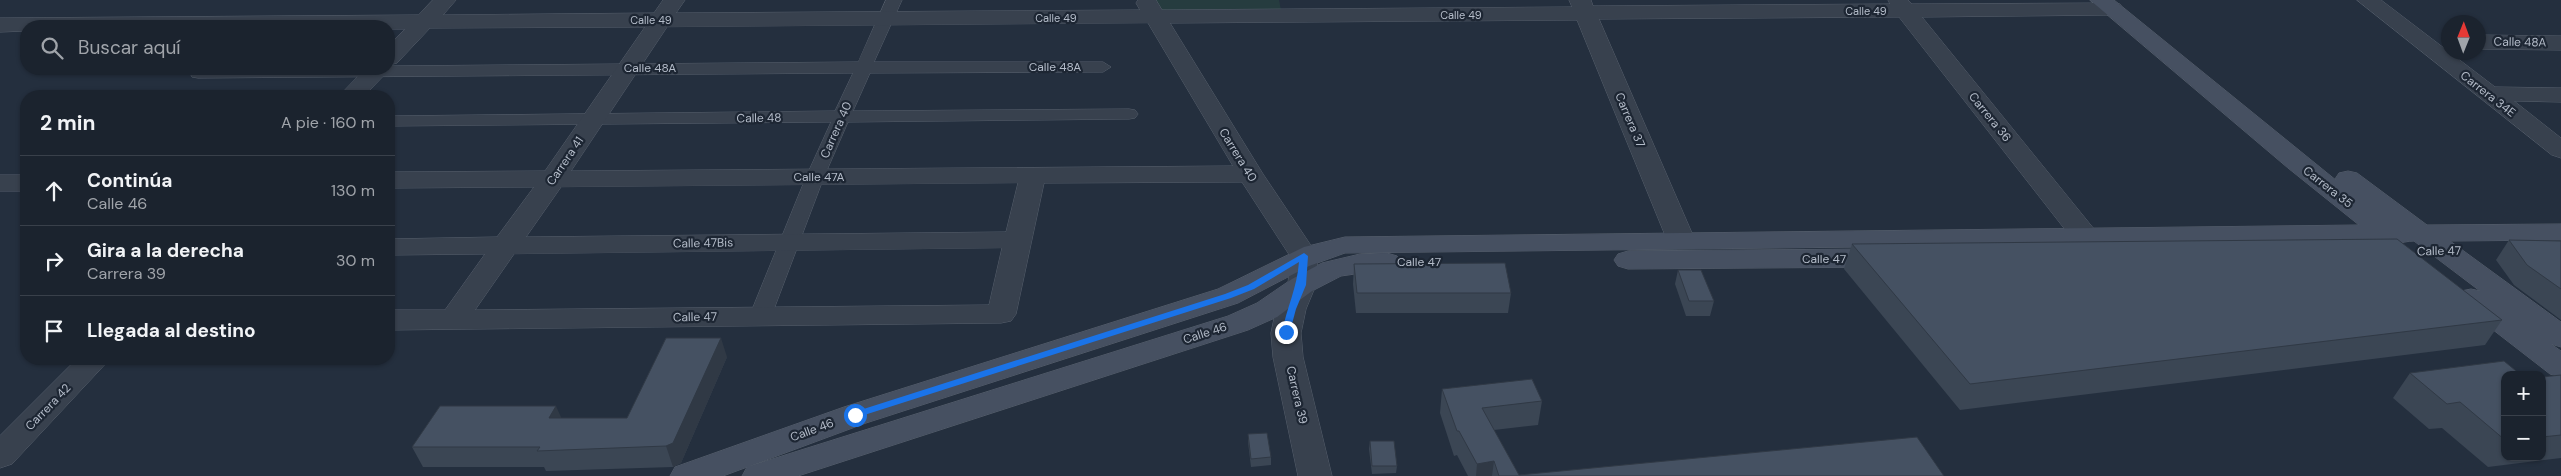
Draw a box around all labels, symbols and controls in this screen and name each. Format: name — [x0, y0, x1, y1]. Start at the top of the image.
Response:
street label: Calle 49 — [1845, 4, 1887, 18]
street label: Calle 49 — [1440, 8, 1482, 22]
street label: Calle 49 — [1035, 11, 1077, 25]
street label: Calle 49 — [630, 13, 672, 27]
north arrow — [2441, 15, 2486, 60]
search box — [20, 20, 395, 75]
icon: search — [38, 34, 66, 62]
street label: Calle 48A — [2494, 34, 2547, 50]
text: Buscar aquí — [78, 35, 181, 60]
street label: Calle 48A — [1029, 59, 1081, 75]
street label: Calle 48A — [624, 60, 676, 76]
street label: Carrera 34E — [2457, 67, 2519, 121]
street label: Carrera 36 — [1965, 89, 2015, 145]
street label: Carrera 37 — [1611, 90, 1649, 150]
street label: Carrera 40 — [816, 99, 856, 161]
text: 2 min — [40, 109, 96, 137]
street label: Calle 48 — [736, 110, 782, 126]
text: A pie · 160 m — [281, 112, 375, 133]
street label: Carrera 40 — [1215, 125, 1261, 185]
street label: Carrera 41 — [543, 133, 587, 189]
street label: Carrera 35 — [2300, 162, 2356, 212]
text: Continúa — [87, 168, 172, 193]
street label: Calle 47A — [793, 169, 845, 185]
icon: ahead — [40, 177, 68, 205]
text: 130 m — [331, 180, 375, 201]
text: Calle 46 — [87, 193, 147, 214]
street label: Calle 47Bis — [673, 234, 733, 252]
text: Gira a la derecha — [87, 238, 244, 263]
street label: Calle 47 — [2417, 243, 2461, 259]
icon: right — [40, 247, 68, 275]
text: 30 m — [336, 250, 375, 271]
street label: Calle 47 — [1802, 251, 1846, 267]
street label: Calle 47 — [1397, 254, 1441, 270]
text: Carrera 39 — [87, 263, 166, 284]
street label: Calle 47 — [673, 309, 717, 325]
icon: arrive — [40, 317, 68, 345]
text: Llegada al destino — [87, 318, 256, 343]
street label: Calle 46 — [1181, 318, 1229, 348]
route end — [1275, 321, 1298, 344]
street label: Carrera 39 — [1283, 364, 1311, 426]
map controls — [2501, 371, 2546, 461]
button: + — [2501, 371, 2546, 416]
street label: Carrera 42 — [22, 380, 74, 434]
route start — [844, 404, 867, 427]
street label: Calle 46 — [788, 415, 836, 445]
button: − — [2501, 416, 2546, 461]

